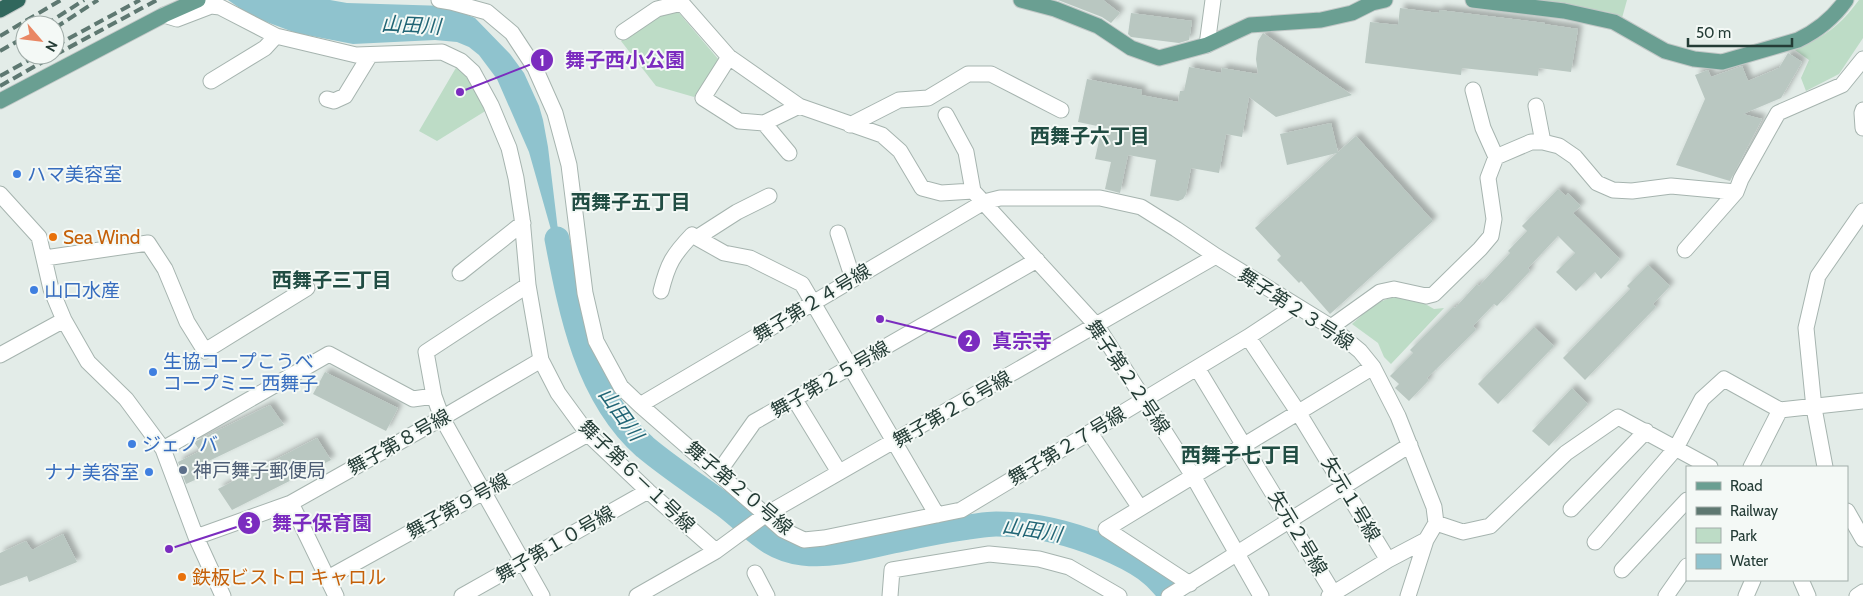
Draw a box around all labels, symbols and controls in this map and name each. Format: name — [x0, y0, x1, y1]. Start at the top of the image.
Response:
water label: 山田川 — [380, 11, 444, 39]
north arrow — [15, 15, 65, 65]
scale bar — [1688, 15, 1792, 47]
text: 50 m — [1696, 24, 1731, 42]
text: N — [41, 38, 62, 55]
callout: 舞子西小公園 — [530, 43, 695, 78]
text: 舞子西小公園 — [565, 48, 685, 72]
text: 1 — [539, 52, 545, 70]
district label: 西舞子六丁目 — [1030, 124, 1150, 148]
place label: ハマ美容室 — [27, 163, 122, 186]
marker: ハマ美容室 — [11, 168, 23, 180]
district label: 西舞子五丁目 — [571, 190, 691, 214]
place label: Sea Wind — [63, 226, 140, 249]
marker: Sea Wind — [47, 231, 59, 243]
street label: 舞子第２４号線 — [749, 259, 875, 347]
street label: 舞子第２３号線 — [1234, 263, 1358, 355]
district label: 西舞子三丁目 — [272, 268, 392, 292]
place label: 山口水産 — [44, 279, 120, 302]
marker: 山口水産 — [28, 284, 40, 296]
street label: 舞子第２２号線 — [1081, 315, 1175, 439]
callout: 真宗寺 — [957, 323, 1062, 358]
text: 真宗寺 — [992, 329, 1052, 353]
text: 2 — [965, 332, 973, 350]
street label: 舞子第２５号線 — [767, 336, 893, 422]
place label: 生協コープこうべ コープミニ 西舞子 — [163, 350, 318, 395]
marker: 生協コープこうべ コープミニ 西舞子 — [147, 366, 159, 378]
street label: 舞子第２６号線 — [889, 366, 1015, 452]
water label: 山田川 — [594, 383, 650, 447]
street label: 舞子第２７号線 — [1004, 402, 1130, 490]
street label: 舞子第８号線 — [344, 404, 454, 480]
street label: 舞子第６－１号線 — [574, 415, 700, 537]
place label: ジェノバ — [142, 433, 218, 456]
street label: 舞子第２０号線 — [681, 436, 797, 540]
marker: ジェノバ — [126, 438, 138, 450]
district label: 西舞子七丁目 — [1181, 443, 1301, 467]
street label: 矢元１号線 — [1317, 452, 1385, 546]
place label: 神戸舞子郵便局 — [193, 459, 326, 482]
place label: ナナ美容室 — [44, 461, 139, 484]
marker: 神戸舞子郵便局 — [177, 464, 189, 476]
marker: ナナ美容室 — [143, 466, 155, 478]
legend — [1686, 466, 1848, 581]
street label: 舞子第９号線 — [403, 468, 513, 544]
text: Road — [1730, 477, 1763, 495]
street label: 矢元２号線 — [1264, 486, 1332, 580]
street label: 舞子第１０号線 — [492, 501, 618, 587]
text: Railway — [1730, 502, 1779, 520]
callout: 舞子保育園 — [237, 505, 382, 540]
text: 舞子保育園 — [272, 511, 372, 535]
water label: 山田川 — [1000, 513, 1065, 547]
text: 3 — [245, 514, 253, 532]
text: Park — [1730, 527, 1757, 545]
text: Water — [1730, 552, 1768, 570]
place label: 鉄板ビストロ キャロル — [192, 566, 386, 589]
marker: 鉄板ビストロ キャロル — [176, 571, 188, 583]

